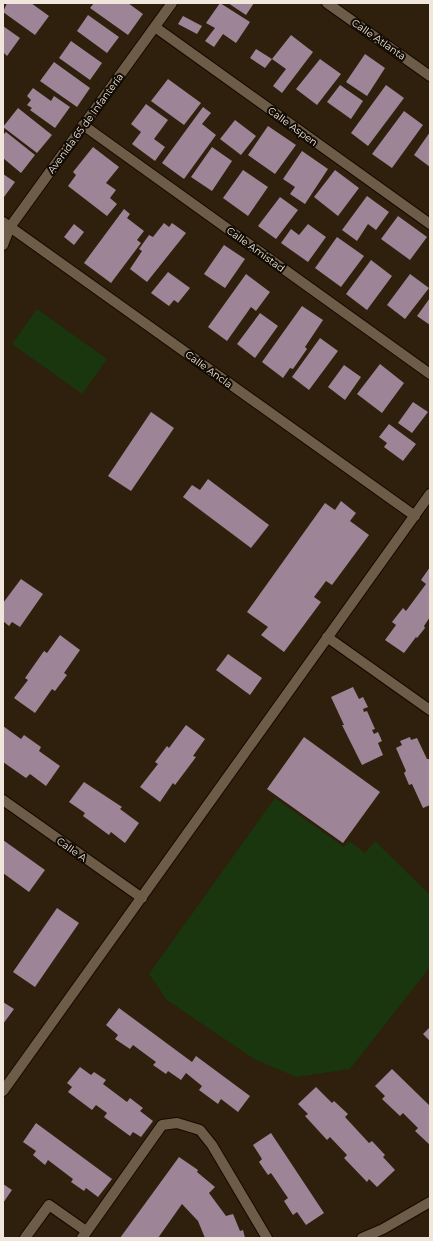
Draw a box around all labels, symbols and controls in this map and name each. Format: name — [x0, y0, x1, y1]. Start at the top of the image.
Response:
street label: Calle Atlanta — [349, 16, 408, 63]
street label: Avenida 65 de Infantería — [45, 71, 126, 176]
street label: Calle Aspen — [265, 104, 320, 149]
street label: Calle Amistad — [224, 224, 287, 275]
street label: Calle Ancla — [183, 348, 235, 391]
street label: Calle A — [54, 834, 90, 865]

